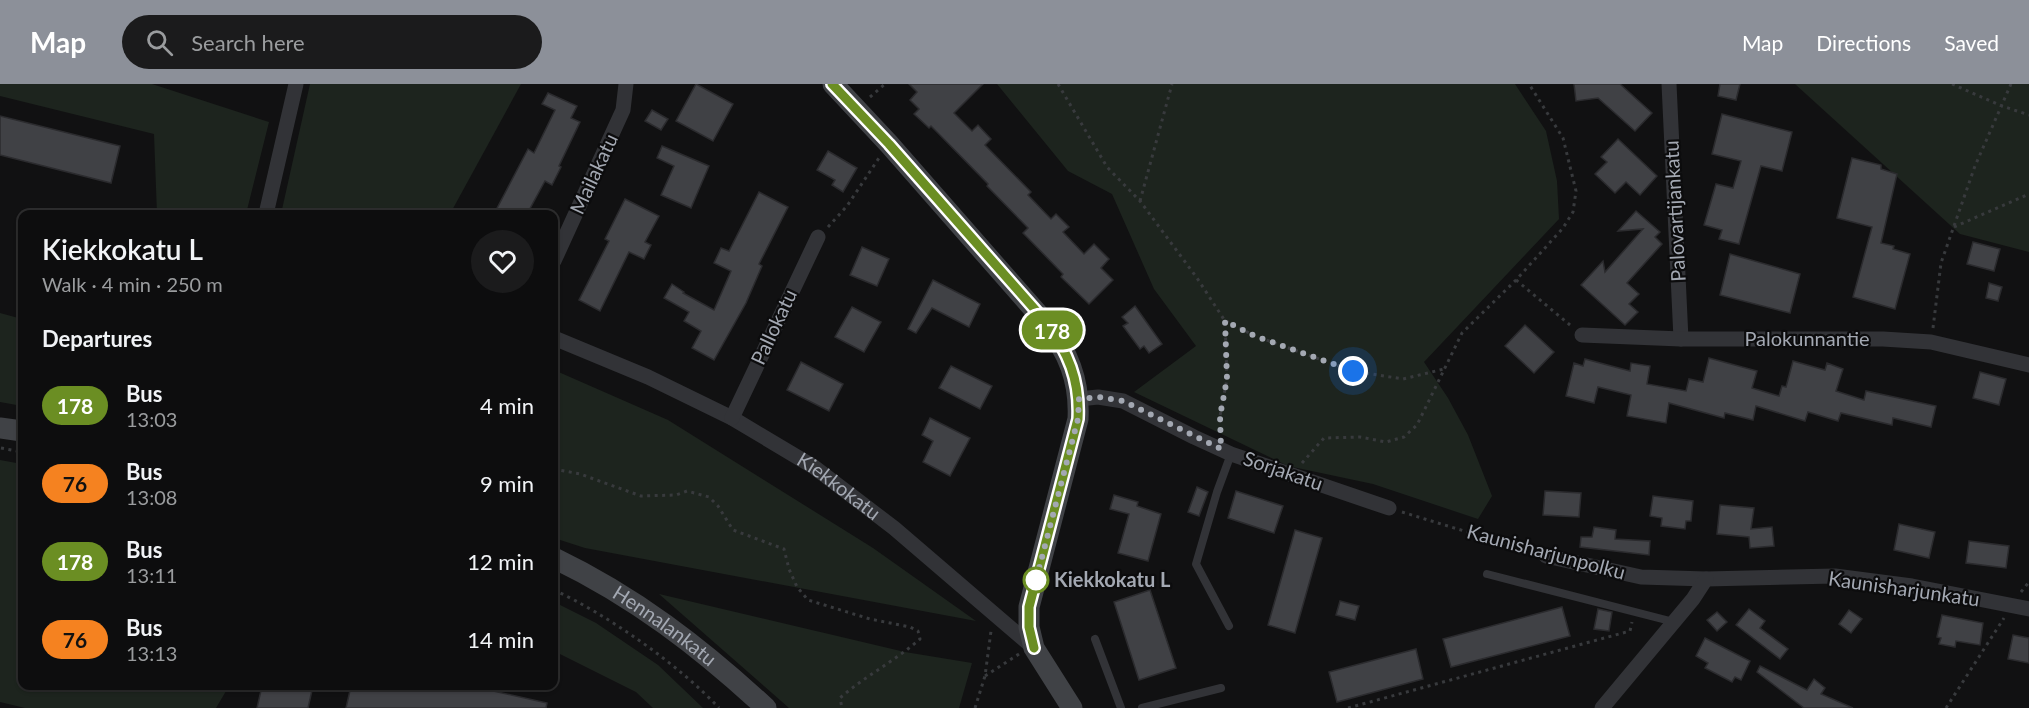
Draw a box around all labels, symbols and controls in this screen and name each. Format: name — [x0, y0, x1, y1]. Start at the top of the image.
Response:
search box — [122, 15, 542, 69]
text: Map — [30, 25, 86, 59]
icon: search — [143, 26, 176, 59]
text: Search here — [191, 29, 305, 56]
text: Map — [1742, 30, 1783, 55]
text: Directions — [1816, 30, 1911, 55]
text: Saved — [1944, 30, 1999, 55]
street label: Mailakatu — [564, 130, 622, 218]
street label: Palovartijankatu — [1658, 140, 1690, 282]
button: heart — [471, 230, 534, 293]
text: Kiekkokatu L — [42, 232, 203, 266]
text: Walk · 4 min · 250 m — [42, 272, 223, 296]
street label: Pallokatu — [745, 285, 801, 368]
line badge: 178 — [1018, 310, 1086, 350]
text: 178 — [1034, 318, 1070, 343]
text: Departures — [42, 325, 152, 352]
street label: Palokunnantie — [1744, 326, 1870, 350]
your location — [1338, 356, 1368, 386]
text: Bus — [126, 380, 162, 407]
text: 4 min — [480, 392, 534, 419]
text: 178 — [57, 393, 93, 418]
text: 13:03 — [126, 407, 177, 431]
street label: Sorjakatu — [1240, 445, 1326, 495]
street label: Kiekkokatu — [793, 447, 886, 524]
text: Bus — [126, 458, 162, 485]
text: 9 min — [480, 470, 534, 497]
text: 76 — [63, 471, 87, 496]
text: 13:08 — [126, 485, 177, 509]
street label: Kaunisharjunpolku — [1464, 518, 1628, 584]
text: Bus — [126, 536, 162, 563]
text: 12 min — [467, 548, 534, 575]
text: 178 — [57, 549, 93, 574]
text: 13:11 — [126, 563, 177, 587]
street label: Kaunisharjunkatu — [1827, 566, 1981, 611]
marker: Kiekkokatu L — [1023, 567, 1049, 593]
place label: Kiekkokatu L — [1054, 567, 1171, 591]
street label: Hennalankatu — [609, 580, 722, 670]
text: Bus — [126, 614, 162, 641]
text: 14 min — [467, 626, 534, 653]
text: 76 — [63, 627, 87, 652]
text: 13:13 — [126, 641, 177, 665]

